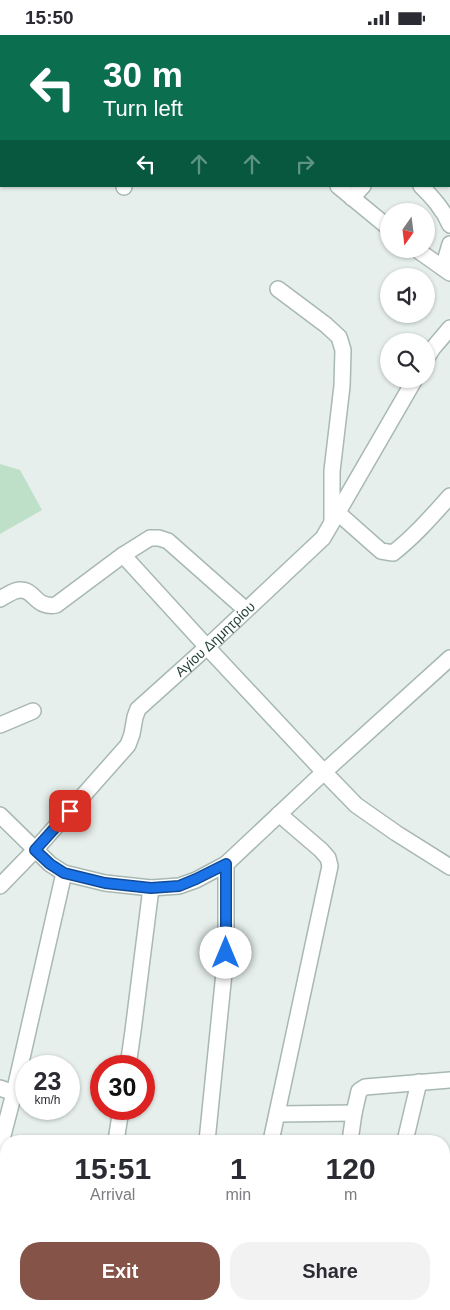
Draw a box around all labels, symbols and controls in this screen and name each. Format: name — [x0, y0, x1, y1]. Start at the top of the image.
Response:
text: 15:50 — [25, 7, 74, 28]
icon: left — [20, 55, 85, 120]
text: 30 m — [103, 55, 183, 94]
text: Turn left — [103, 96, 183, 121]
icon: left — [132, 150, 160, 178]
icon: ahead — [185, 150, 213, 178]
icon: ahead — [238, 150, 266, 178]
icon: right — [291, 150, 319, 178]
north arrow — [380, 203, 435, 257]
map controls — [380, 203, 435, 388]
button: sound — [380, 268, 435, 323]
button: search — [380, 333, 435, 388]
street label: Αγίου Δημητρίου — [172, 598, 258, 680]
pin — [49, 790, 91, 832]
icon: arrive — [56, 797, 84, 825]
position arrow — [199, 926, 251, 978]
speed limit sign: 30 — [90, 1055, 155, 1120]
text: 23 — [34, 1067, 61, 1095]
text: km/h — [34, 1093, 61, 1107]
text: 15:51 — [74, 1152, 151, 1185]
text: 1 — [230, 1152, 247, 1185]
text: 120 — [326, 1152, 376, 1185]
text: Arrival — [90, 1186, 135, 1203]
text: min — [225, 1186, 251, 1203]
text: m — [344, 1186, 357, 1203]
button: Exit — [20, 1242, 220, 1300]
button: Share — [230, 1242, 430, 1300]

